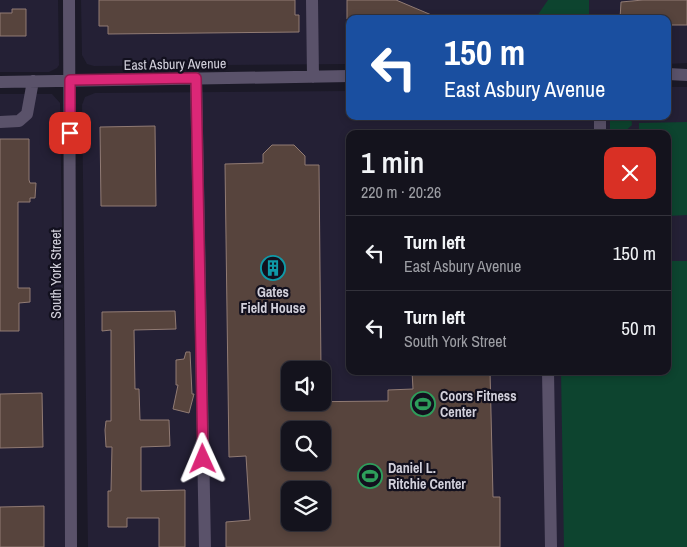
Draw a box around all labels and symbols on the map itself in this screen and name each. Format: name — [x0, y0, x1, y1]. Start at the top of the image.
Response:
street label: East Asbury Avenue — [124, 54, 226, 74]
pin — [49, 112, 91, 154]
street label: South York Street — [47, 229, 65, 319]
building icon: Gates Field House — [260, 255, 286, 281]
place label: Gates Field House — [240, 283, 306, 317]
place label: Coors Fitness Center — [440, 387, 517, 421]
sports icon: Coors Fitness Center — [410, 391, 436, 417]
position arrow — [176, 432, 228, 484]
place label: Daniel L. Ritchie Center — [388, 459, 466, 493]
sports icon: Daniel L. Ritchie Center — [357, 463, 383, 489]

